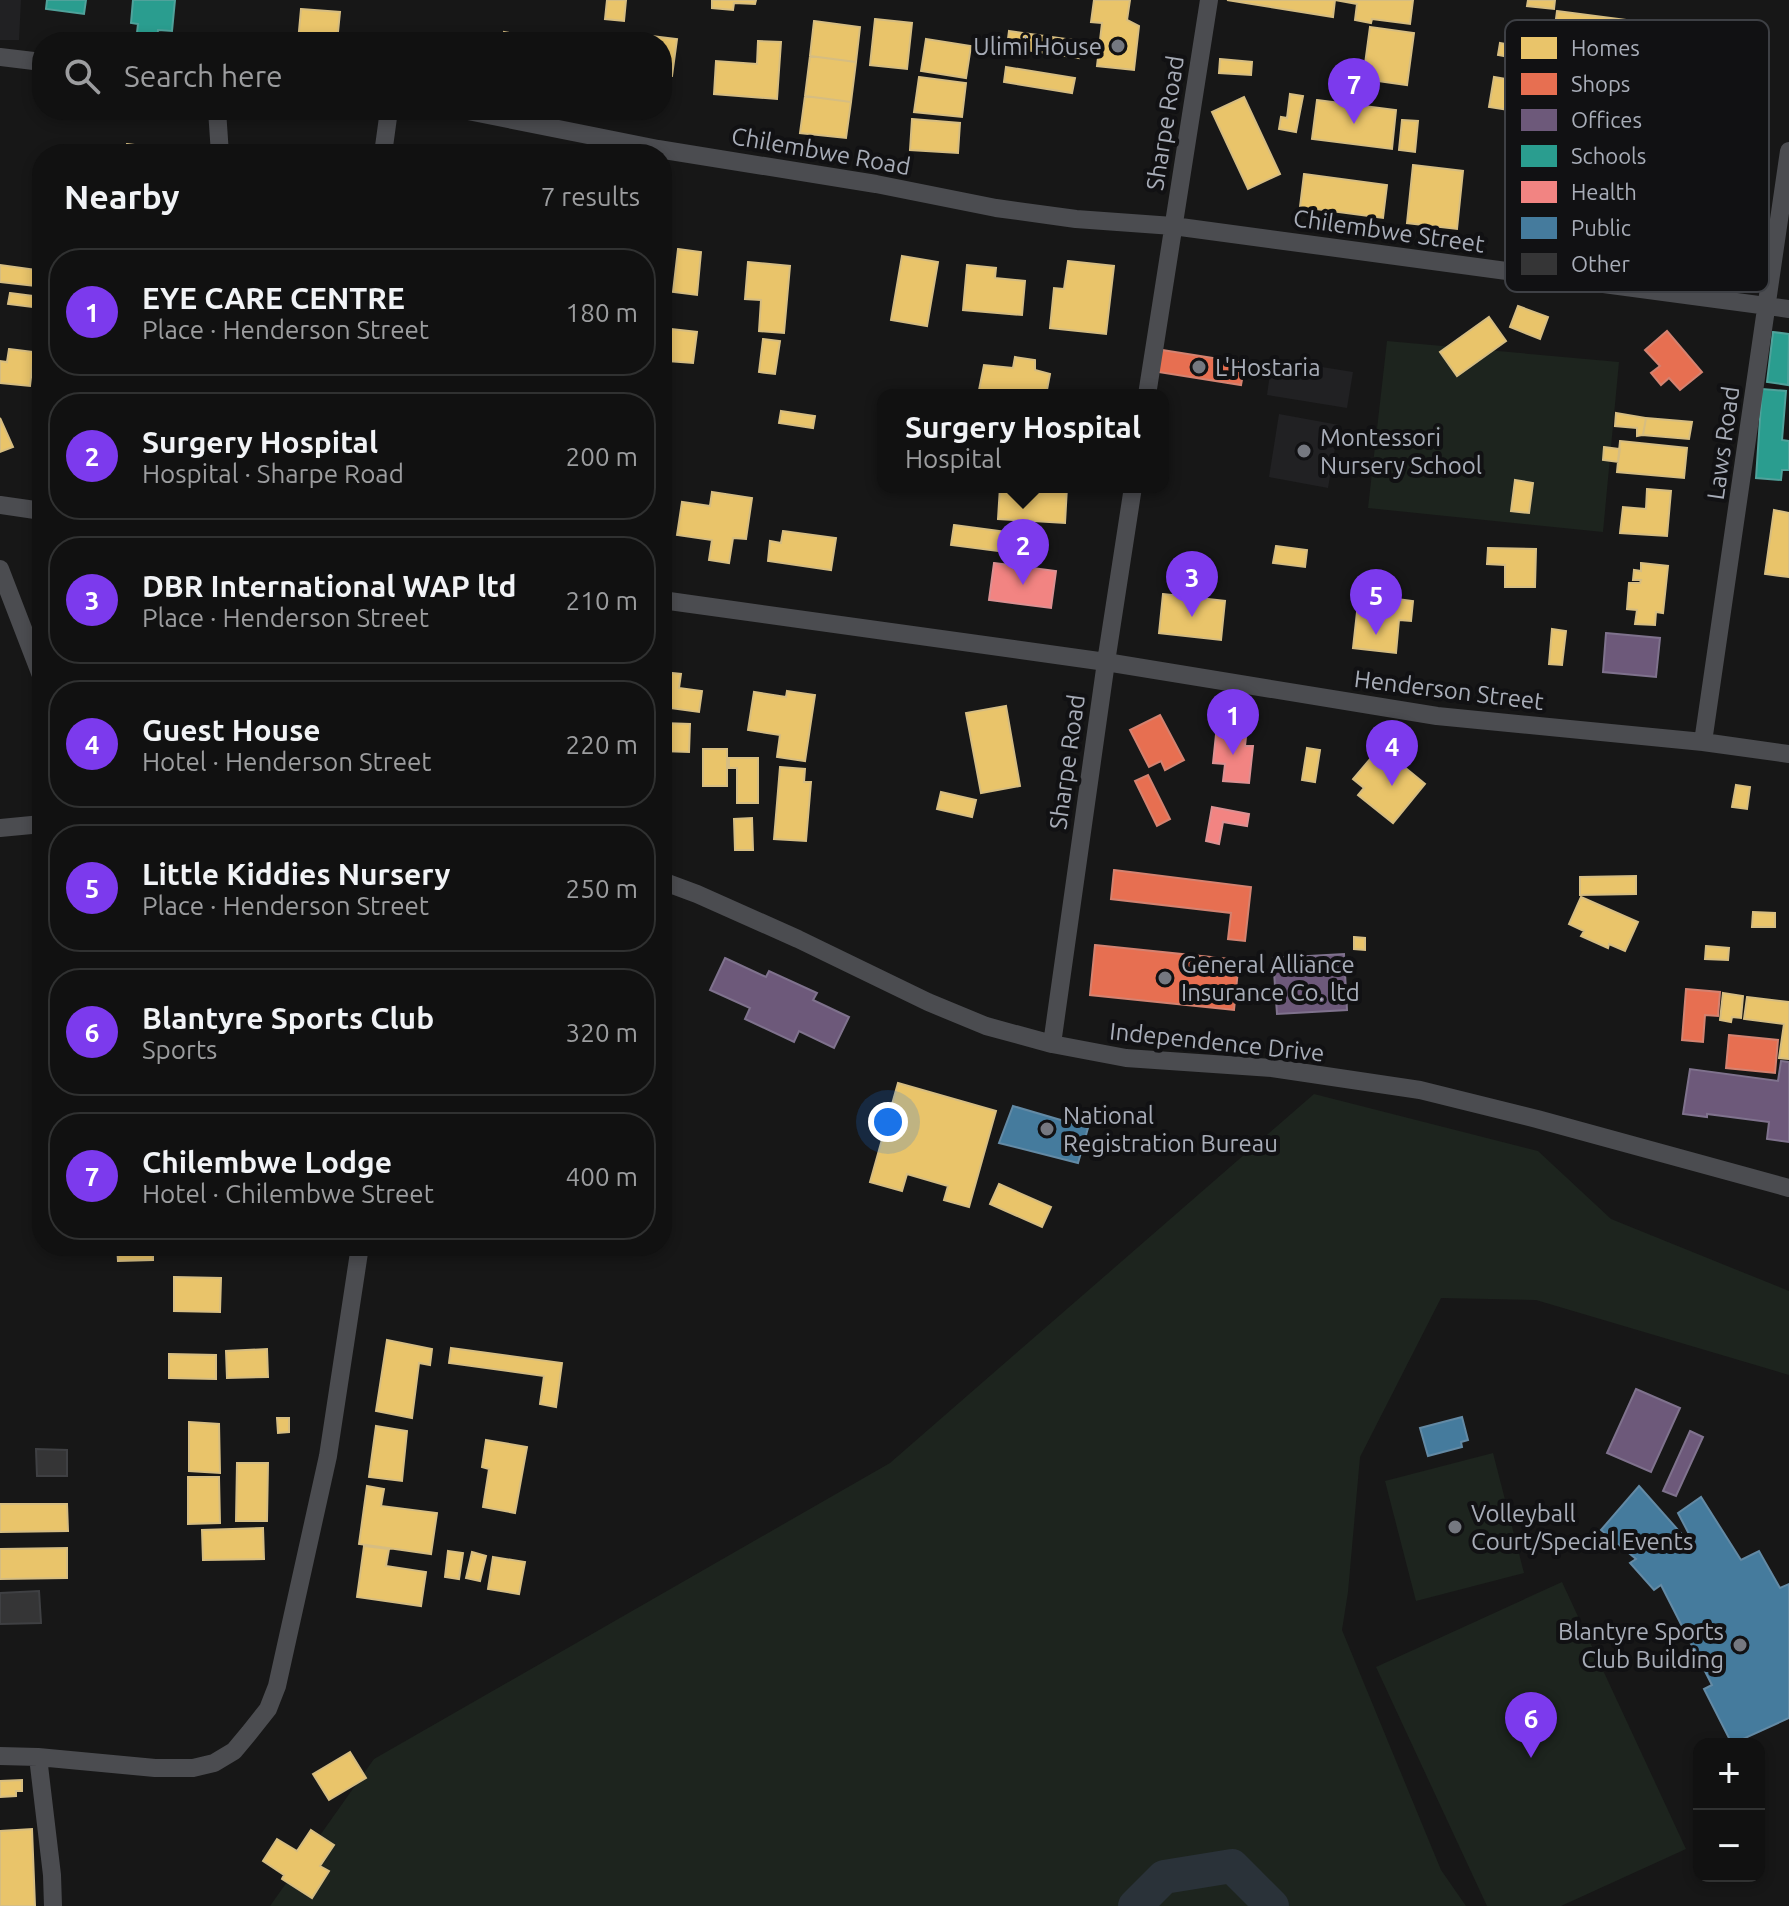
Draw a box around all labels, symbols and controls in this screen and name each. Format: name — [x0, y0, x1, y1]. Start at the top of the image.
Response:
legend — [1505, 20, 1769, 292]
search box — [32, 32, 672, 120]
place label: Ulimi House — [973, 33, 1102, 60]
text: Homes — [1571, 35, 1640, 60]
marker: Ulimi House — [1109, 37, 1127, 55]
icon: search — [60, 54, 104, 98]
street label: Sharpe Road — [1141, 54, 1189, 192]
pin: 7 — [1328, 58, 1380, 124]
text: Search here — [124, 59, 283, 93]
text: Shops — [1571, 71, 1630, 96]
text: Offices — [1571, 107, 1642, 132]
street label: Chilembwe Road — [729, 122, 913, 180]
text: Schools — [1571, 143, 1646, 168]
text: Nearby — [64, 177, 179, 215]
text: Health — [1571, 179, 1637, 204]
text: 7 results — [541, 182, 640, 211]
street label: Chilembwe Street — [1292, 204, 1487, 258]
text: Public — [1571, 215, 1631, 240]
text: Other — [1571, 251, 1630, 276]
text: EYE CARE CENTRE — [142, 281, 405, 315]
text: 1 — [85, 298, 99, 327]
text: 180 m — [566, 298, 638, 327]
text: Place · Henderson Street — [142, 315, 429, 344]
place label: L'Hostaria — [1215, 354, 1321, 381]
marker: L'Hostaria — [1190, 358, 1208, 376]
street label: Laws Road — [1702, 384, 1744, 502]
popup — [877, 389, 1169, 493]
text: Surgery Hospital — [905, 410, 1141, 444]
place label: Montessori Nursery School — [1320, 424, 1482, 479]
text: Surgery Hospital — [142, 425, 378, 459]
text: 2 — [85, 442, 99, 471]
text: 200 m — [566, 442, 638, 471]
marker: Montessori Nursery School — [1295, 442, 1313, 460]
text: Hospital — [905, 444, 1002, 473]
text: Hospital · Sharpe Road — [142, 459, 404, 488]
pin: 2 — [997, 519, 1049, 585]
pin: 3 — [1166, 551, 1218, 617]
text: DBR International WAP ltd — [142, 569, 516, 603]
pin: 5 — [1350, 569, 1402, 635]
text: 3 — [85, 586, 99, 615]
text: 210 m — [566, 586, 638, 615]
text: Place · Henderson Street — [142, 603, 429, 632]
street label: Henderson Street — [1353, 665, 1546, 715]
pin: 1 — [1207, 689, 1259, 755]
street label: Sharpe Road — [1044, 693, 1090, 831]
text: Guest House — [142, 713, 321, 747]
pin: 4 — [1366, 720, 1418, 786]
text: 4 — [85, 730, 99, 759]
text: 220 m — [566, 730, 638, 759]
text: Hotel · Henderson Street — [142, 747, 432, 776]
text: Little Kiddies Nursery — [142, 857, 451, 891]
text: 5 — [85, 874, 99, 903]
text: 250 m — [566, 874, 638, 903]
text: Place · Henderson Street — [142, 891, 429, 920]
place label: General Alliance Insurance Co. ltd — [1181, 951, 1360, 1006]
marker: General Alliance Insurance Co. ltd — [1156, 969, 1174, 987]
text: Blantyre Sports Club — [142, 1001, 434, 1035]
street label: Independence Drive — [1108, 1017, 1326, 1067]
text: 6 — [85, 1018, 99, 1047]
text: 320 m — [566, 1018, 638, 1047]
text: Sports — [142, 1035, 217, 1064]
your location — [868, 1102, 908, 1142]
place label: National Registration Bureau — [1063, 1102, 1278, 1157]
marker: National Registration Bureau — [1038, 1120, 1056, 1138]
text: Chilembwe Lodge — [142, 1145, 392, 1179]
text: 7 — [85, 1162, 99, 1191]
text: 400 m — [566, 1162, 638, 1191]
text: Hotel · Chilembwe Street — [142, 1179, 434, 1208]
place label: Volleyball Court/Special Events — [1471, 1500, 1693, 1555]
marker: Volleyball Court/Special Events — [1446, 1518, 1464, 1536]
place label: Blantyre Sports Club Building — [1558, 1618, 1724, 1673]
marker: Blantyre Sports Club Building — [1731, 1636, 1749, 1654]
pin: 6 — [1505, 1692, 1557, 1758]
map controls — [1693, 1738, 1765, 1882]
button: + — [1693, 1738, 1765, 1810]
button: − — [1693, 1810, 1765, 1882]

